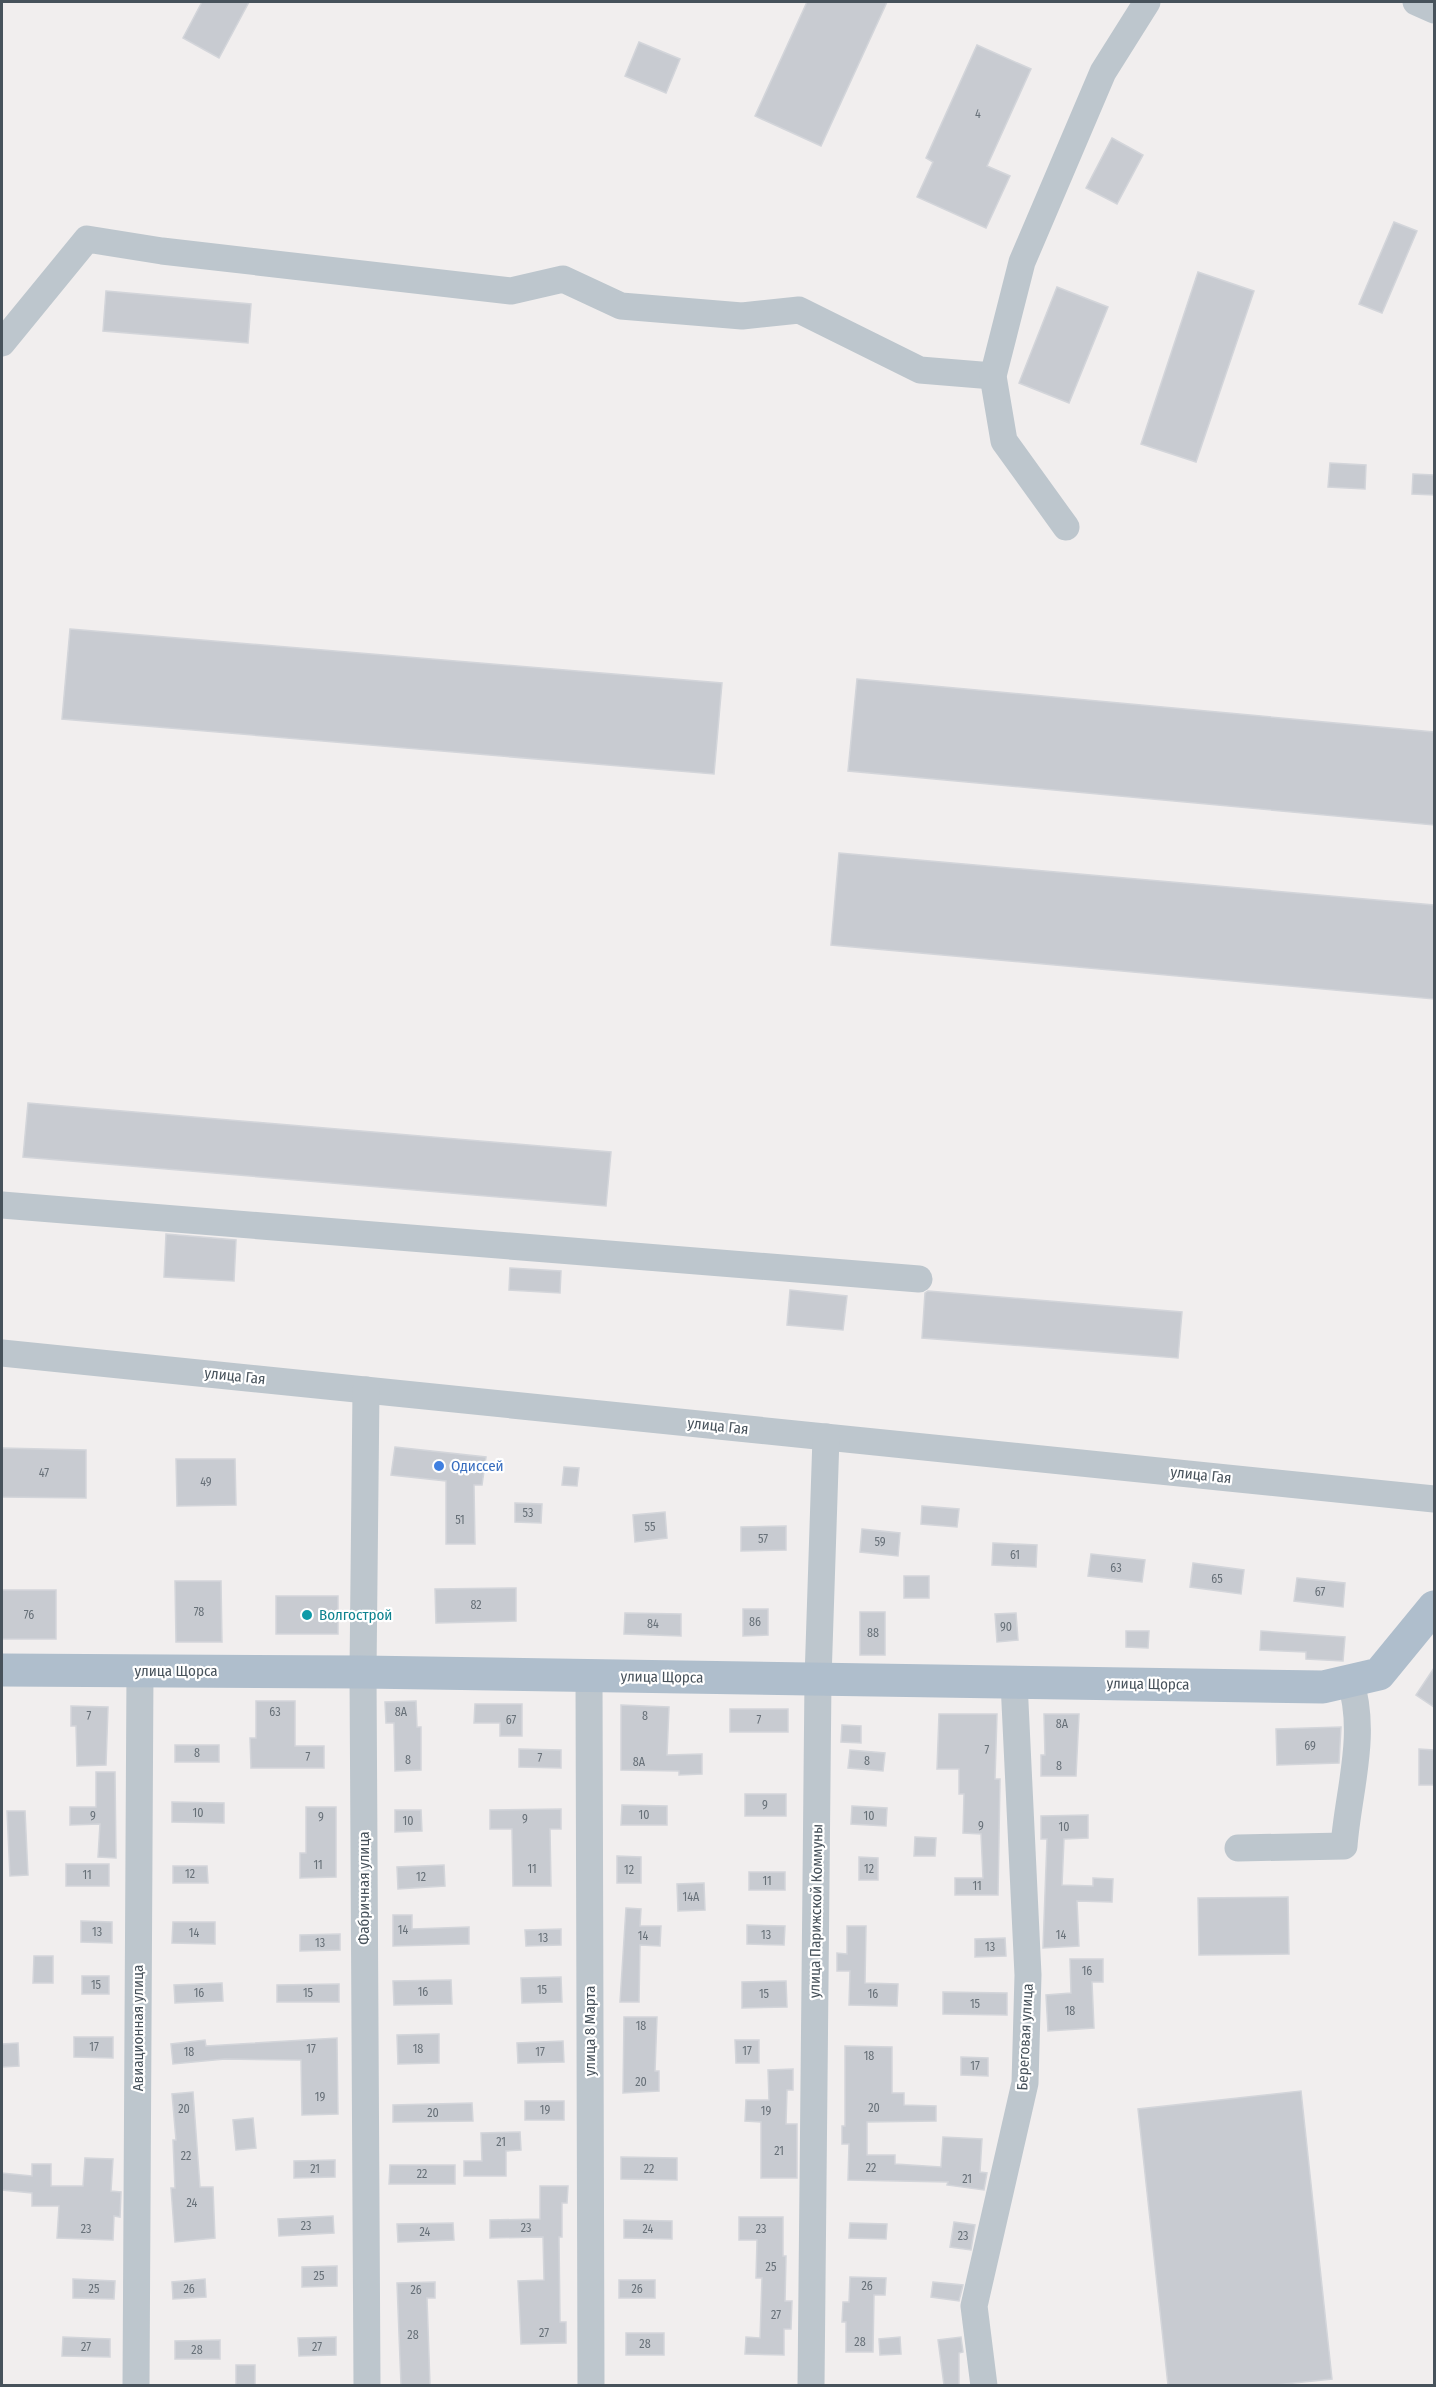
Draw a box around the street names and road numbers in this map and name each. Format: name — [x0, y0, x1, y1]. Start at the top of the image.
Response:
street label: улица Гая — [204, 1364, 266, 1388]
street label: улица Гая — [687, 1414, 749, 1438]
street label: улица Гая — [1170, 1463, 1232, 1487]
street label: улица Щорса — [134, 1662, 218, 1680]
street label: улица Щорса — [620, 1667, 704, 1687]
street label: улица Щорса — [1106, 1674, 1190, 1694]
street label: улица Парижской Коммуны — [805, 1824, 827, 1998]
street label: Фабричная улица — [355, 1831, 373, 1945]
street label: Авиационная улица — [129, 1965, 147, 2091]
street label: Береговая улица — [1013, 1983, 1037, 2091]
street label: улица 8 Марта — [581, 1986, 599, 2076]

